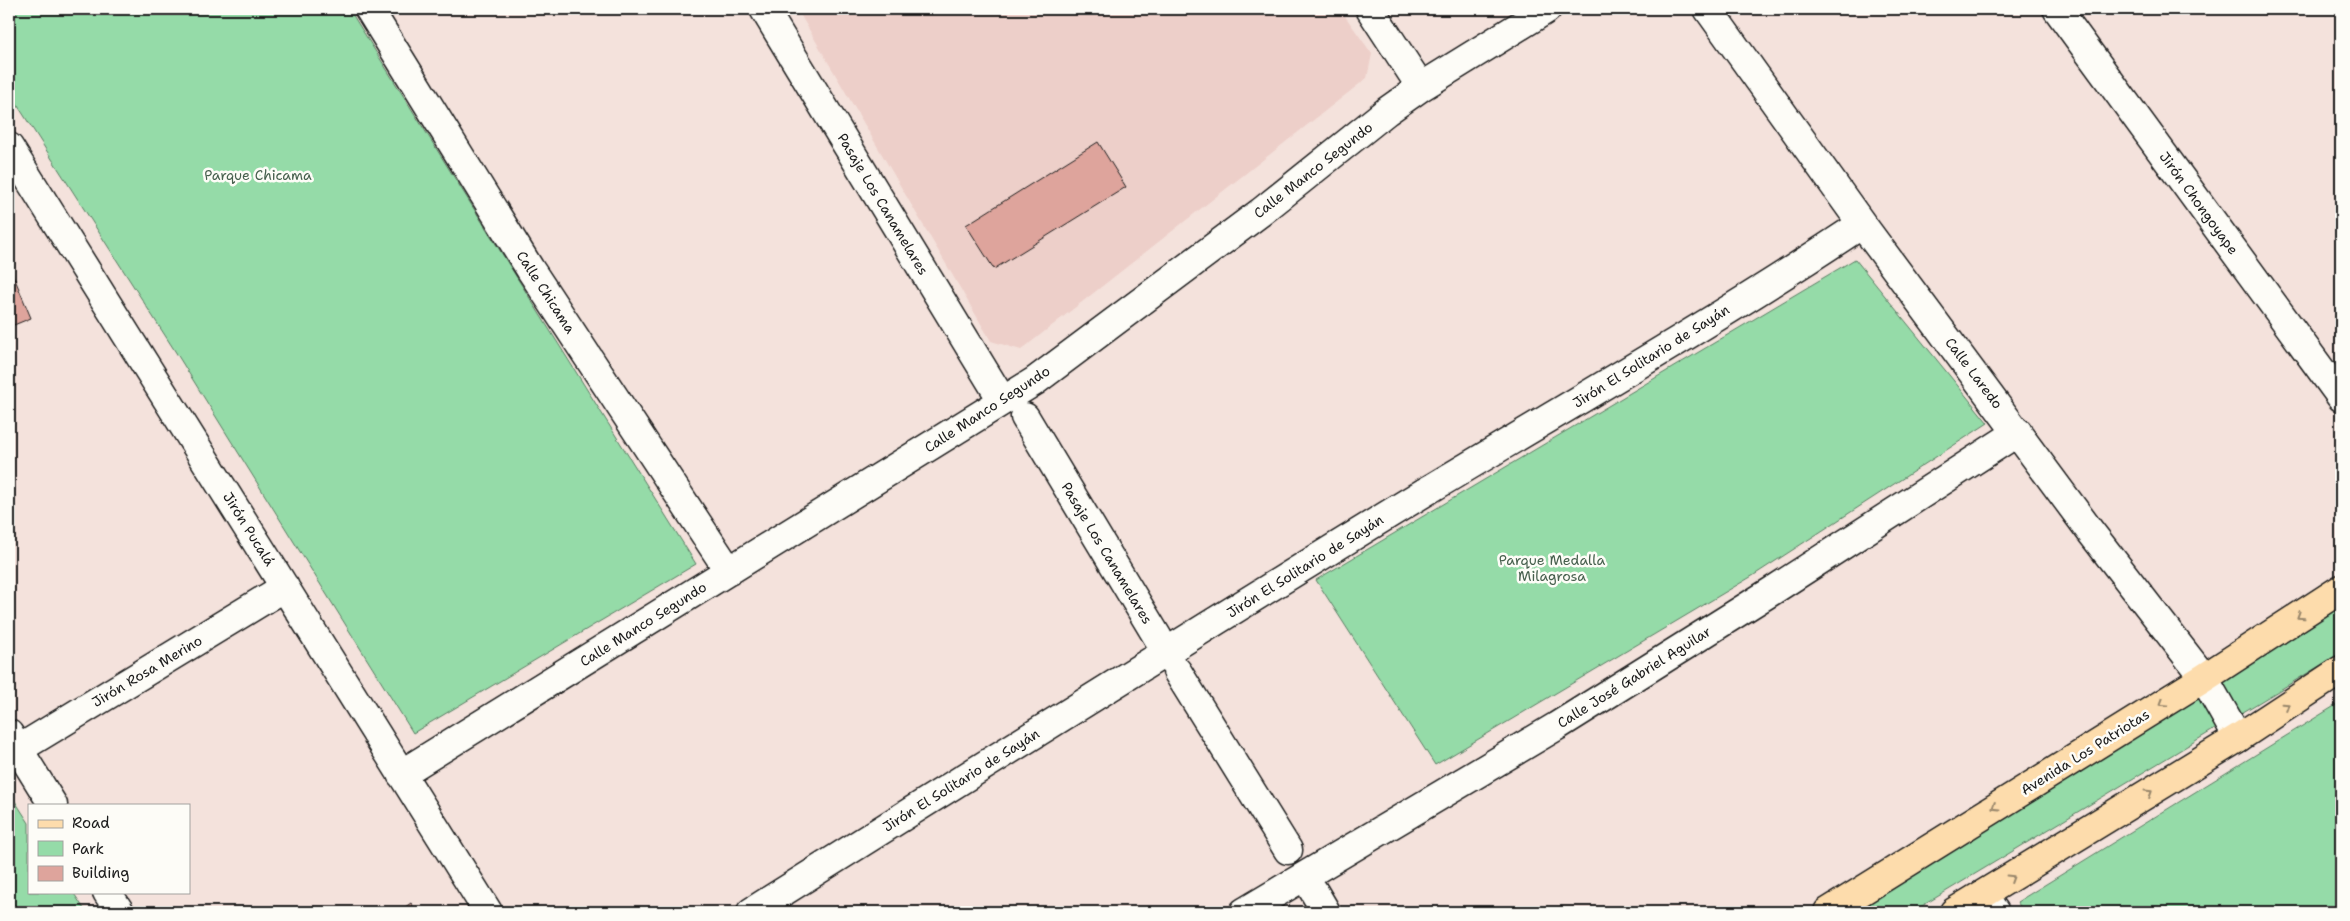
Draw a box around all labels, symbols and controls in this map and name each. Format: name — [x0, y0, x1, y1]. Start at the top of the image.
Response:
street label: Calle Manco Segundo — [1250, 118, 1376, 222]
street label: Pasaje Los Canamelares — [833, 130, 933, 278]
street label: Jirón Chongoyape — [2156, 148, 2242, 258]
park label: Parque Chicama — [204, 166, 312, 184]
street label: Calle Chicama — [513, 247, 580, 337]
street label: Jirón El Solitario de Sayán — [1569, 300, 1733, 412]
street label: Calle Laredo — [1941, 334, 2007, 412]
street label: Calle Manco Segundo — [921, 362, 1053, 456]
street label: Pasaje Los Canamelares — [1057, 479, 1157, 627]
street label: Jirón Pucalá — [219, 489, 279, 570]
street label: Jirón El Solitario de Sayán — [1223, 510, 1387, 622]
park label: Parque Medalla Milagrosa — [1499, 551, 1605, 585]
street label: Calle Manco Segundo — [576, 578, 710, 670]
one-way arrow — [2297, 609, 2306, 619]
street label: Calle José Gabriel Aguilar — [1554, 622, 1715, 732]
street label: Jirón Rosa Merino — [89, 631, 205, 711]
one-way arrow — [2160, 697, 2169, 707]
one-way arrow — [2281, 703, 2290, 712]
street label: Avenida Los Patriotas — [2017, 705, 2153, 799]
street label: Jirón El Solitario de Sayán — [879, 724, 1043, 836]
one-way arrow — [2143, 790, 2153, 799]
one-way arrow — [1992, 801, 2001, 811]
legend — [28, 804, 190, 894]
text: Road — [72, 813, 110, 833]
text: Park — [72, 839, 104, 859]
text: Building — [72, 863, 129, 883]
one-way arrow — [2005, 875, 2014, 884]

